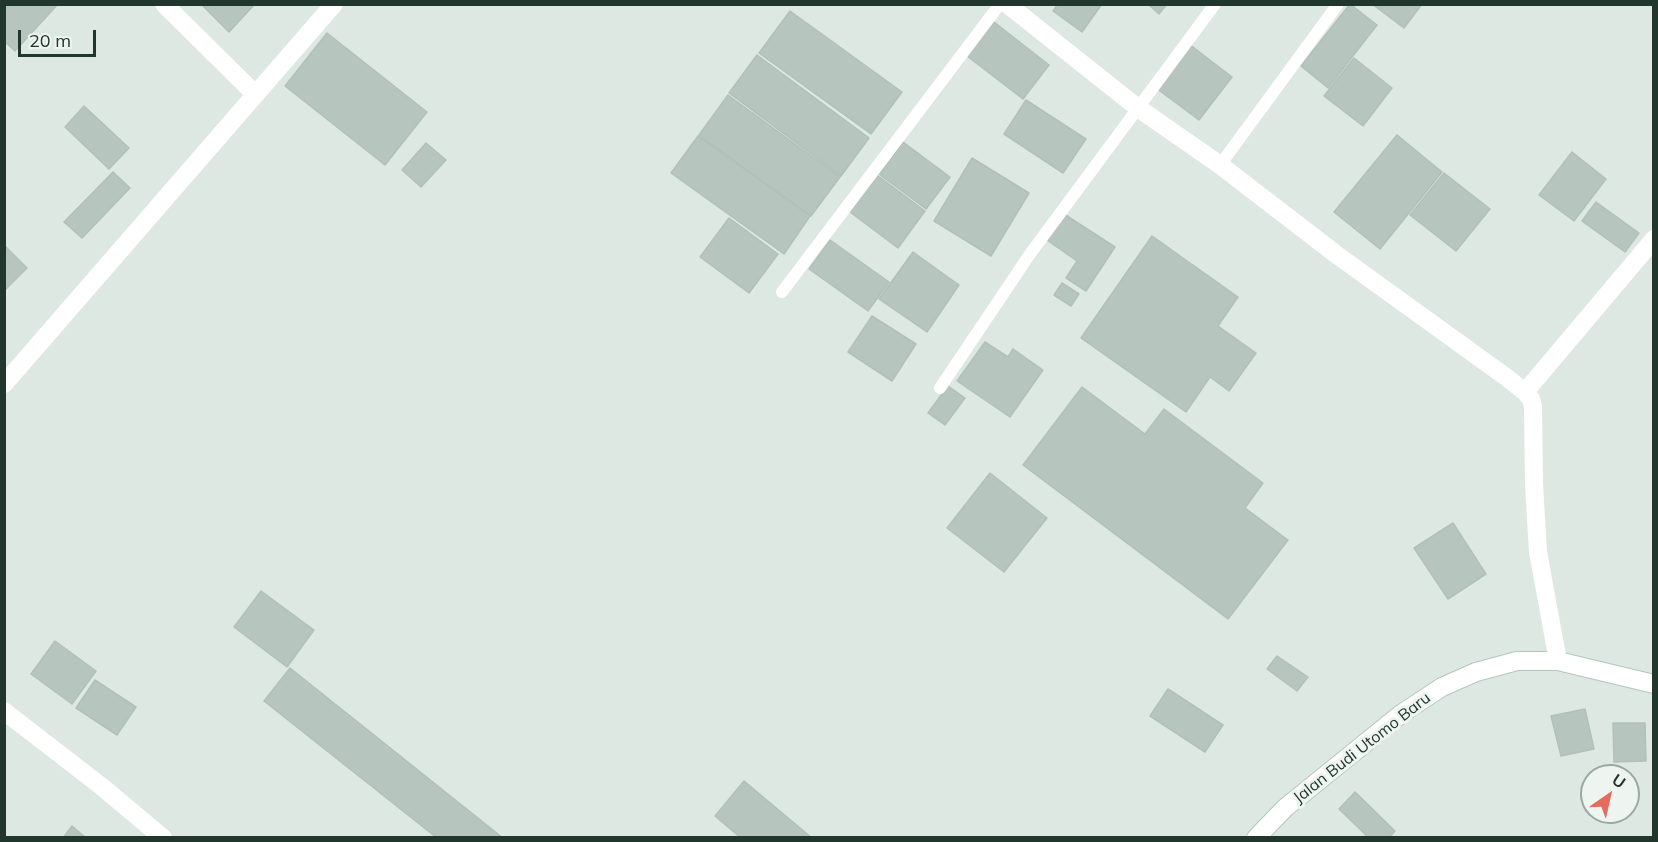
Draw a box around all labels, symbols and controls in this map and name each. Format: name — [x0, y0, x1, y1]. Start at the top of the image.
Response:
scale bar — [21, 18, 99, 56]
text: 20 m — [29, 29, 71, 52]
street label: Jalan Budi Utomo Baru — [1290, 688, 1434, 808]
north arrow — [1580, 764, 1640, 824]
text: U — [1608, 769, 1629, 792]

